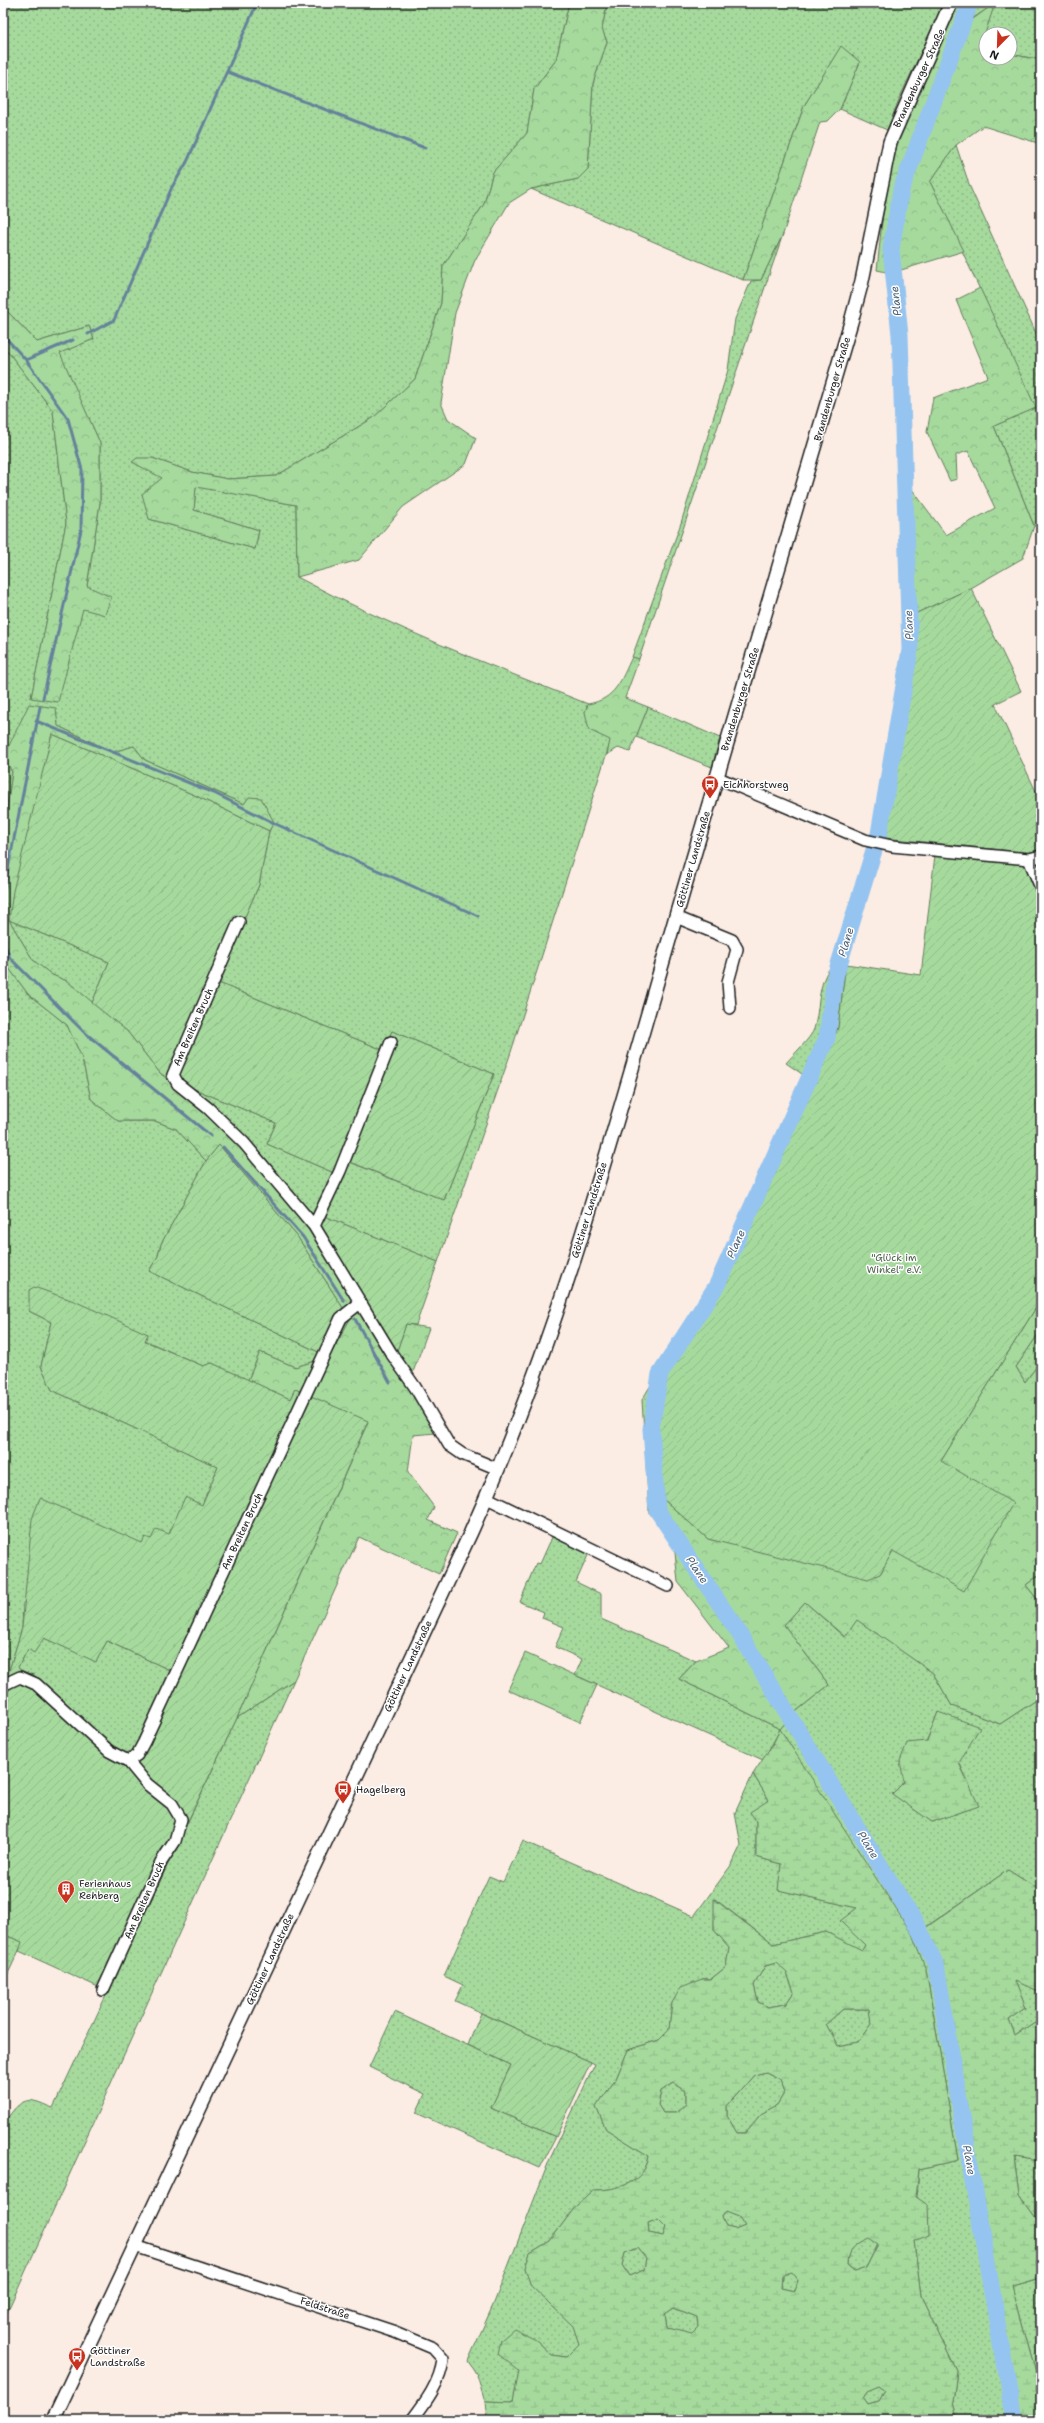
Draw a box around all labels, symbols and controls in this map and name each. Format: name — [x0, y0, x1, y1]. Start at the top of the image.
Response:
street label: Brandenburger Straße — [890, 26, 948, 130]
north arrow — [978, 26, 1018, 66]
text: N — [987, 46, 1001, 63]
water label: Plane — [887, 285, 905, 317]
street label: Brandenburger Straße — [811, 335, 853, 443]
water label: Plane — [901, 610, 917, 640]
street label: Brandenburger Straße — [718, 645, 762, 753]
bus stop icon: Eichhorstweg — [700, 774, 720, 799]
place label: Eichhorstweg — [723, 778, 789, 791]
street label: Göttiner Landstraße — [673, 809, 713, 909]
water label: Plane — [834, 926, 858, 958]
street label: Am Breiten Bruch — [170, 986, 216, 1068]
street label: Göttiner Landstraße — [568, 1160, 610, 1260]
water label: Plane — [723, 1227, 749, 1261]
park label: "Glück im Winkel" e.V. — [867, 1251, 922, 1276]
street label: Am Breiten Bruch — [218, 1490, 266, 1572]
water label: Plane — [682, 1553, 712, 1587]
street label: Göttiner Landstraße — [381, 1618, 435, 1714]
bus stop icon: Hagelberg — [333, 1779, 353, 1804]
place label: Hagelberg — [356, 1783, 406, 1796]
water label: Plane — [854, 1828, 882, 1862]
street label: Am Breiten Bruch — [121, 1859, 167, 1941]
place label: Ferienhaus Rehberg — [79, 1877, 131, 1902]
building icon: Ferienhaus Rehberg — [56, 1879, 76, 1904]
street label: Göttiner Landstraße — [243, 1911, 297, 2007]
water label: Plane — [959, 2144, 979, 2176]
street label: Feldstraße — [299, 2294, 352, 2322]
place label: Göttiner Landstraße — [90, 2344, 146, 2369]
bus stop icon: Göttiner Landstraße — [67, 2346, 87, 2371]

